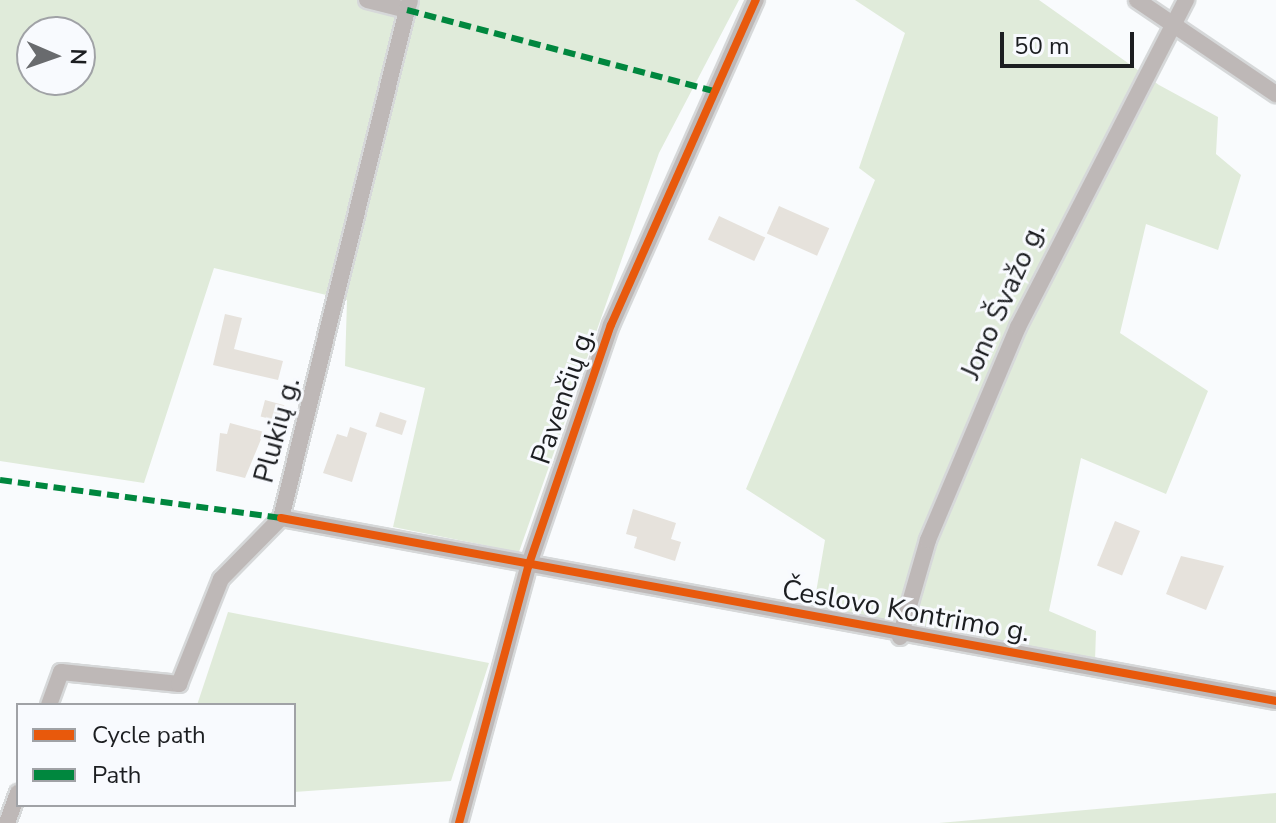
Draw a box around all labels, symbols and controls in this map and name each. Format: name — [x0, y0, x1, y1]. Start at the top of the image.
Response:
north arrow — [16, 16, 96, 96]
scale bar — [1004, 16, 1138, 66]
text: 50 m — [1014, 30, 1070, 62]
text: N — [63, 48, 93, 66]
street label: Jono Švažo g. — [954, 218, 1052, 384]
street label: Pavenčių g. — [524, 323, 602, 469]
street label: Plukių g. — [247, 374, 307, 486]
street label: Česlovo Kontrimo g. — [779, 573, 1033, 649]
legend — [16, 703, 296, 807]
text: Cycle path — [92, 719, 206, 751]
text: Path — [92, 759, 141, 791]

